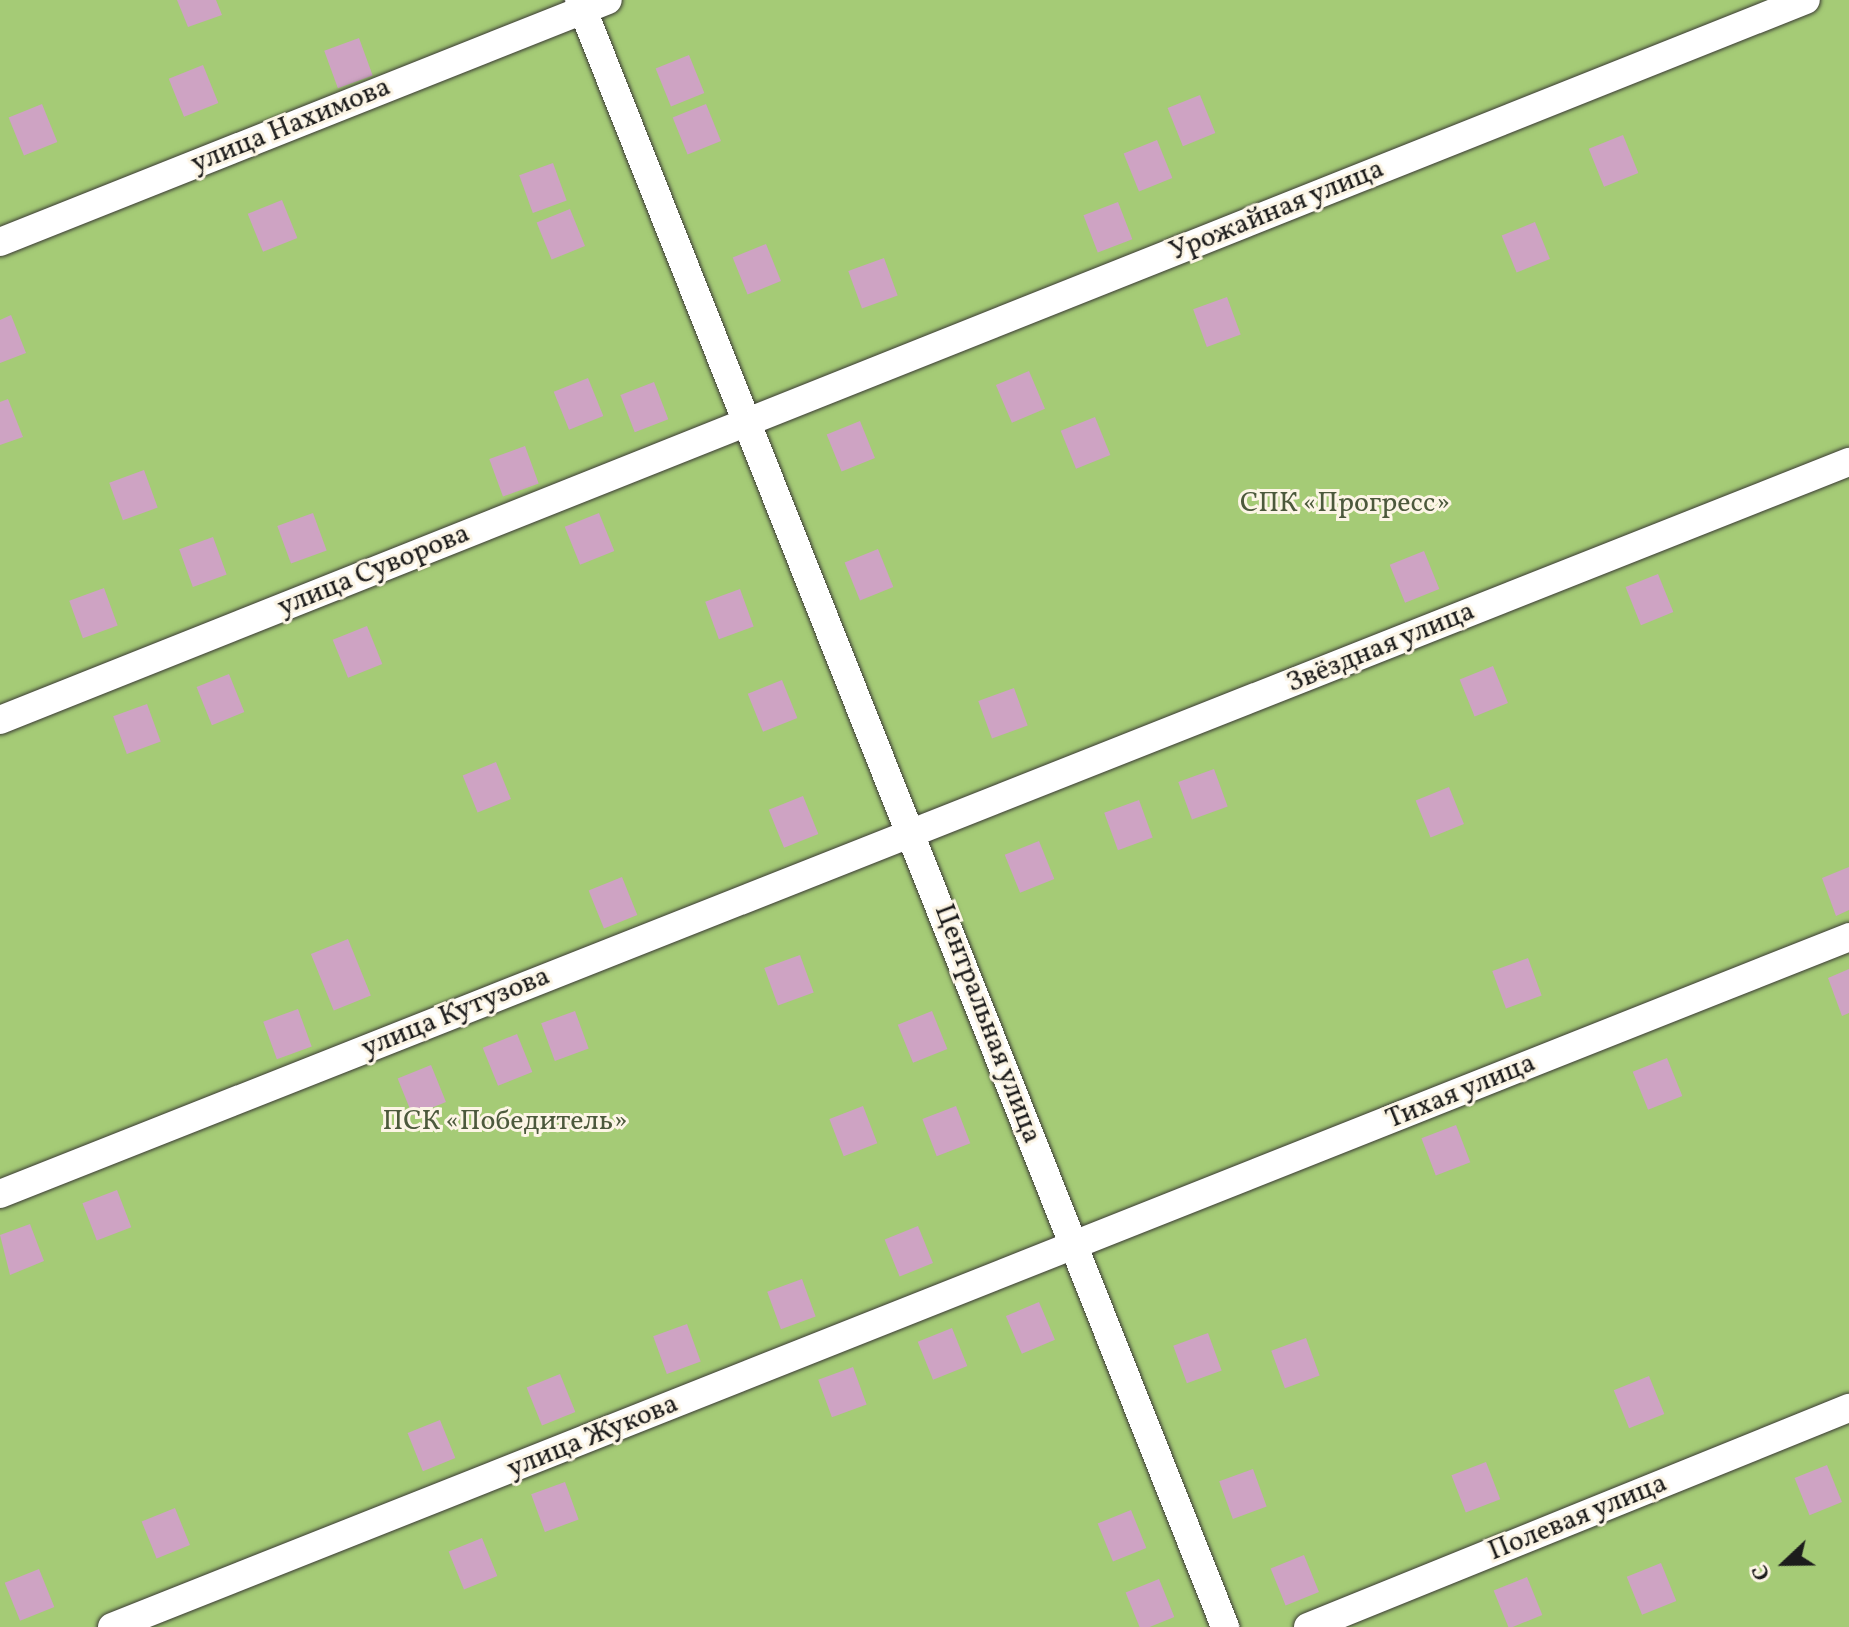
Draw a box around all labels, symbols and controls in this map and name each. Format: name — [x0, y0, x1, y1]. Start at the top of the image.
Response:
street label: улица Нахимова — [186, 71, 396, 181]
street label: Урожайная улица — [1165, 153, 1389, 269]
park label: СПК «Прогресс» — [1240, 487, 1450, 521]
street label: улица Суворова — [273, 517, 475, 625]
street label: Звёздная улица — [1282, 595, 1480, 701]
street label: Центральная улица — [926, 899, 1048, 1149]
street label: улица Кутузова — [357, 960, 555, 1066]
street label: Тихая улица — [1381, 1047, 1541, 1137]
park label: ПСК «Победитель» — [382, 1105, 628, 1139]
street label: улица Жукова — [503, 1387, 683, 1487]
street label: Полевая улица — [1483, 1467, 1673, 1569]
north arrow — [1745, 1523, 1825, 1603]
text: С — [1745, 1560, 1779, 1585]

